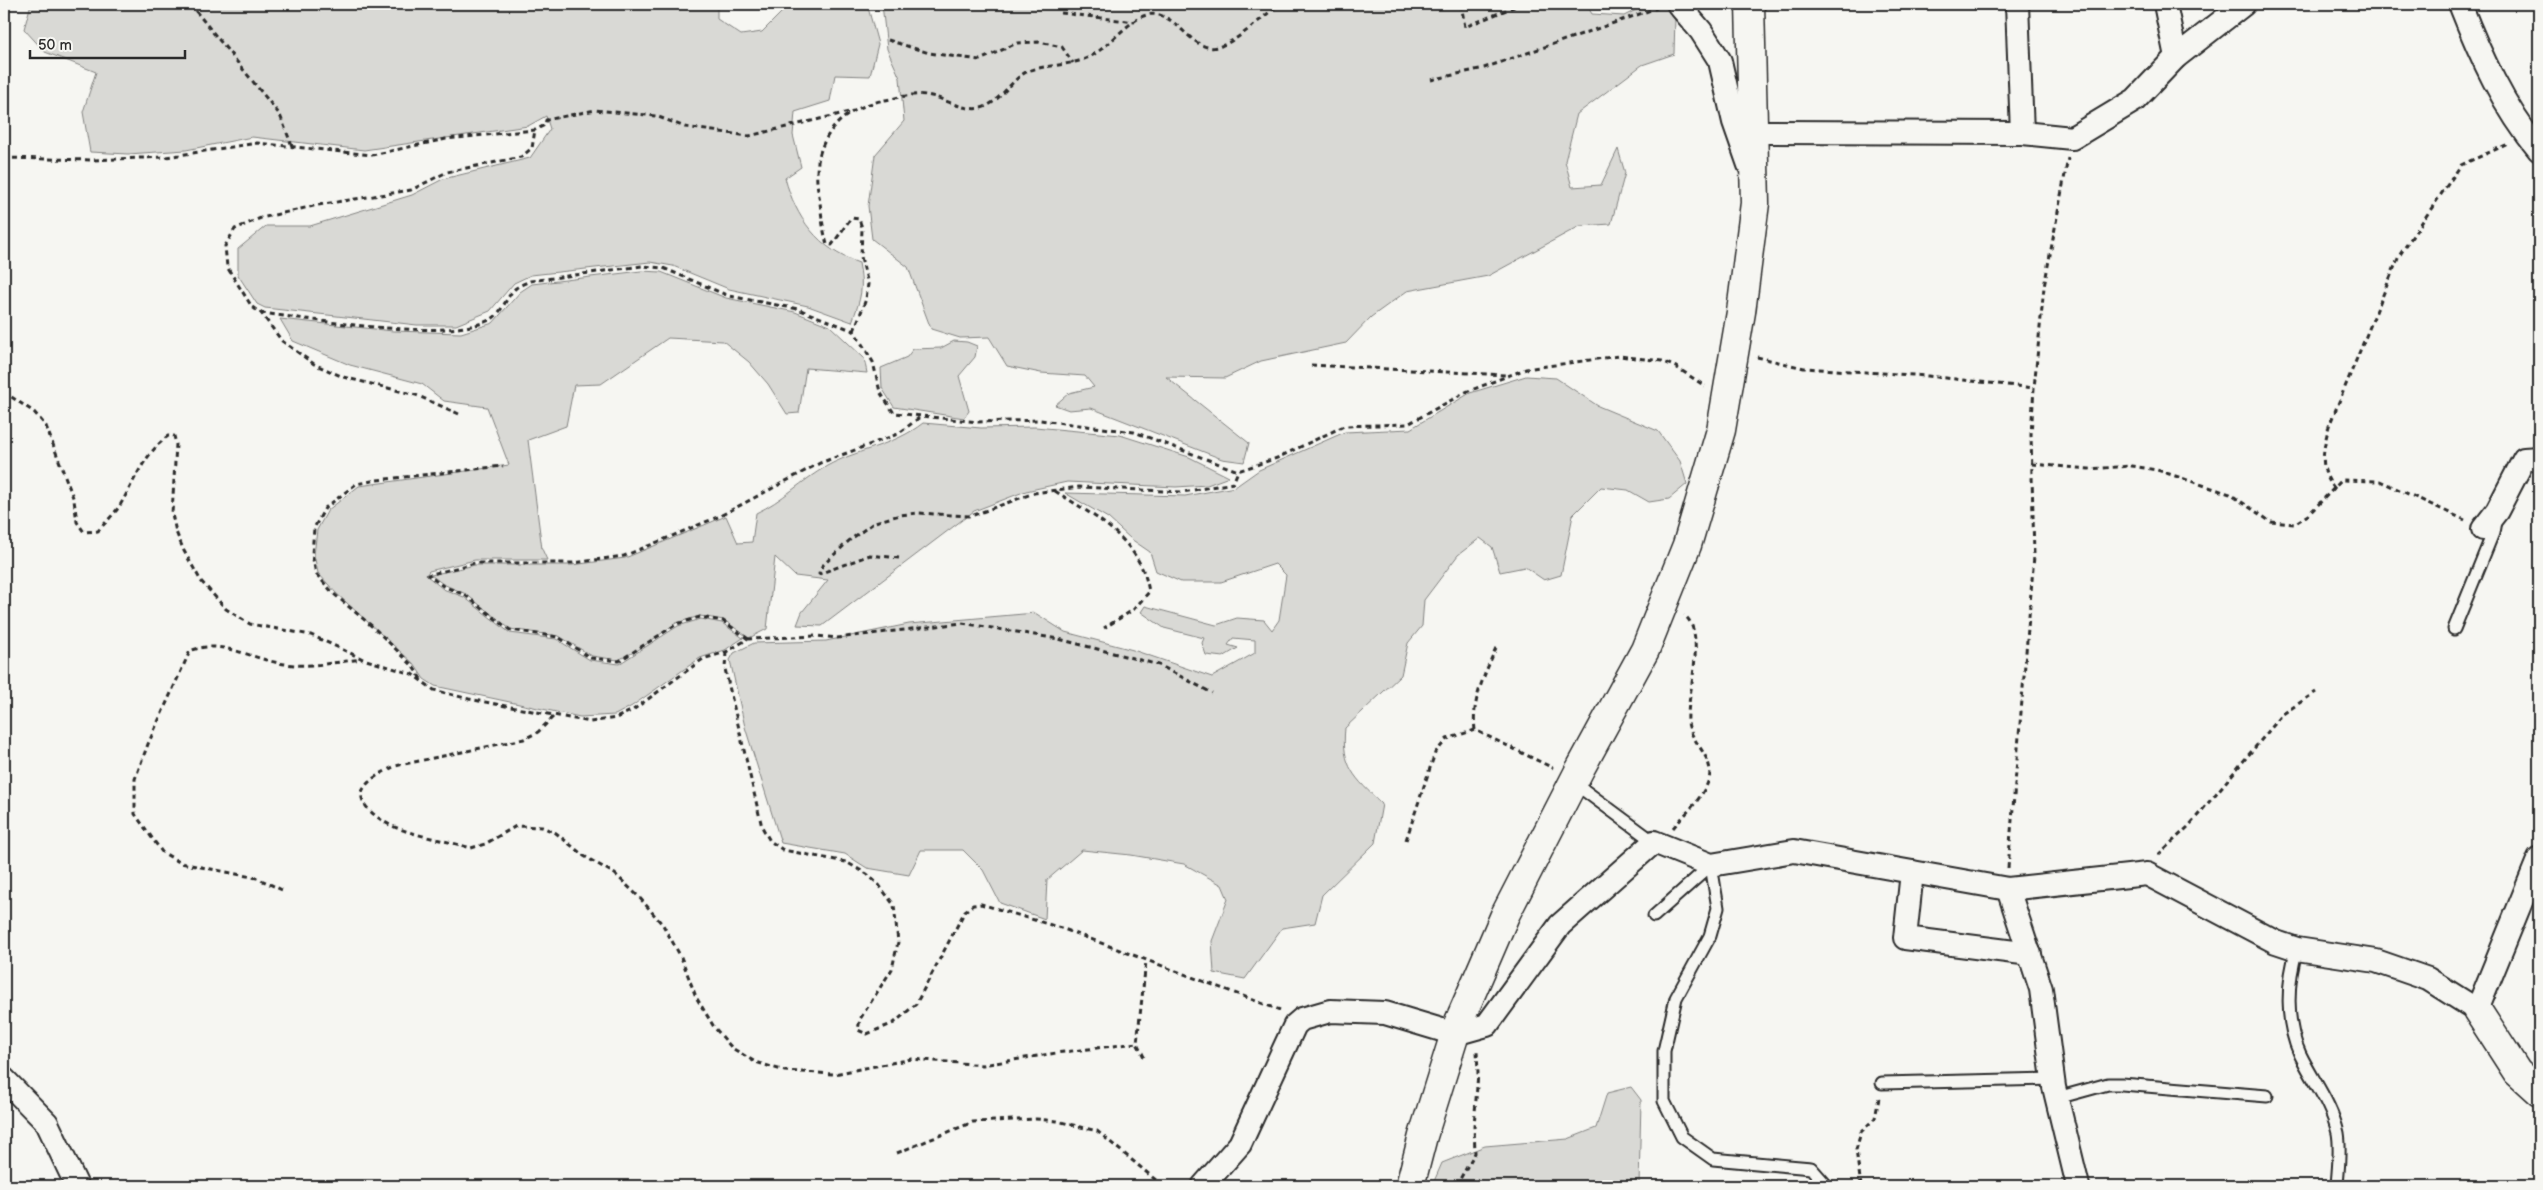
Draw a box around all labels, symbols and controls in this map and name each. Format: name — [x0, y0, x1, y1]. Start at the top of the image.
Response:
scale bar — [30, 28, 185, 60]
text: 50 m — [38, 36, 72, 55]

